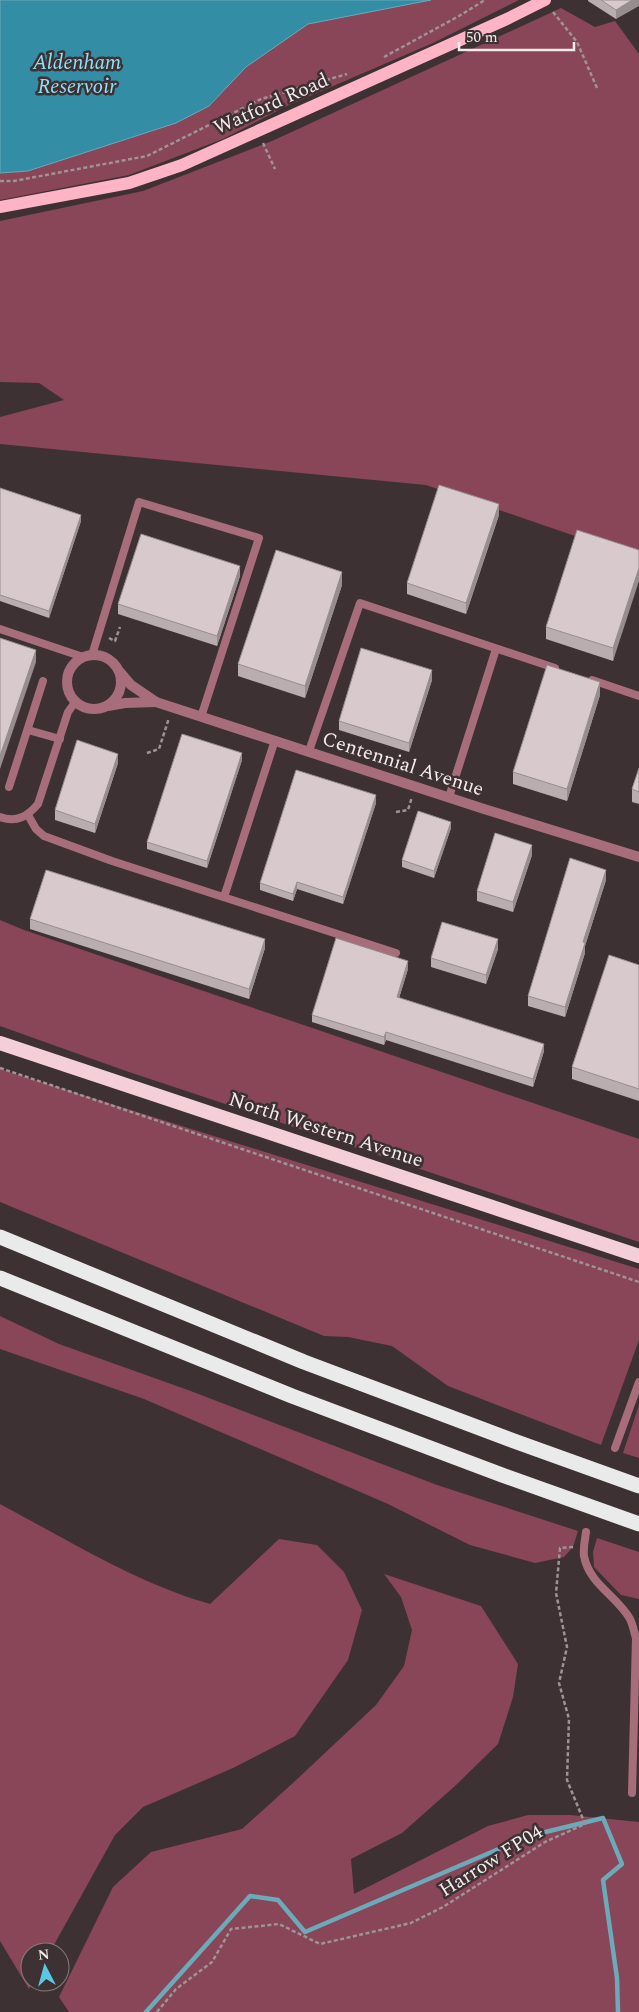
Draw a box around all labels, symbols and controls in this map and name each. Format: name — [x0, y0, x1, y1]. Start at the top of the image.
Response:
scale bar — [459, 20, 574, 52]
text: 50 m — [466, 26, 498, 49]
water label: Aldenham Reservoir — [32, 47, 121, 103]
street label: Watford Road — [209, 65, 333, 143]
street label: Centennial Avenue — [318, 724, 488, 804]
street label: North Western Avenue — [225, 1084, 427, 1176]
street label: Harrow FP04 — [433, 1817, 549, 1905]
north arrow — [20, 1942, 70, 1992]
text: N — [37, 1944, 50, 1966]

